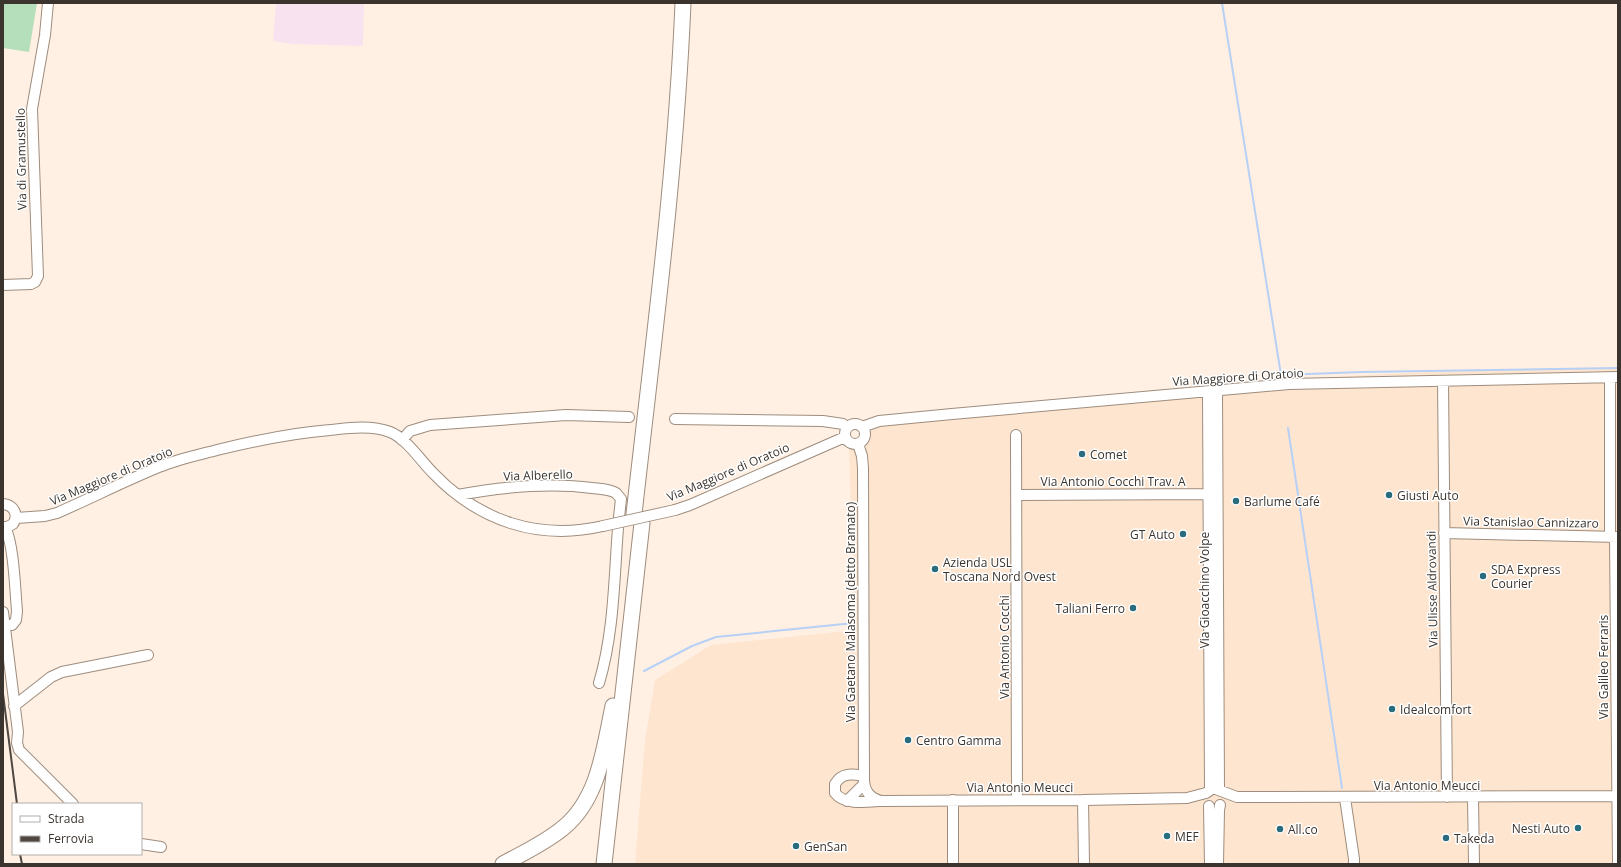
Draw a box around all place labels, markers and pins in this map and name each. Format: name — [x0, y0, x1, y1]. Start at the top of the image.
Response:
place label: Comet — [1090, 446, 1127, 463]
marker: Comet — [1077, 449, 1087, 459]
place label: Giusti Auto — [1397, 487, 1459, 504]
marker: Giusti Auto — [1384, 490, 1394, 500]
place label: Barlume Café — [1244, 493, 1320, 510]
marker: Barlume Café — [1231, 496, 1241, 506]
place label: GT Auto — [1130, 526, 1175, 543]
marker: GT Auto — [1178, 529, 1188, 539]
place label: Azienda USL Toscana Nord Ovest — [943, 554, 1056, 585]
place label: SDA Express Courier — [1491, 561, 1561, 592]
marker: Azienda USL Toscana Nord Ovest — [930, 564, 940, 574]
marker: SDA Express Courier — [1478, 571, 1488, 581]
place label: Taliani Ferro — [1056, 600, 1125, 617]
marker: Taliani Ferro — [1128, 603, 1138, 613]
place label: Idealcomfort — [1400, 701, 1472, 718]
marker: Idealcomfort — [1387, 704, 1397, 714]
place label: Centro Gamma — [916, 732, 1001, 749]
marker: Centro Gamma — [903, 735, 913, 745]
place label: Nesti Auto — [1512, 820, 1570, 837]
place label: All.co — [1288, 821, 1318, 838]
marker: Nesti Auto — [1573, 823, 1583, 833]
marker: All.co — [1275, 824, 1285, 834]
place label: MEF — [1175, 828, 1199, 845]
place label: Takeda — [1454, 830, 1494, 847]
marker: MEF — [1162, 831, 1172, 841]
marker: Takeda — [1441, 833, 1451, 843]
place label: GenSan — [804, 838, 847, 855]
marker: GenSan — [791, 841, 801, 851]

